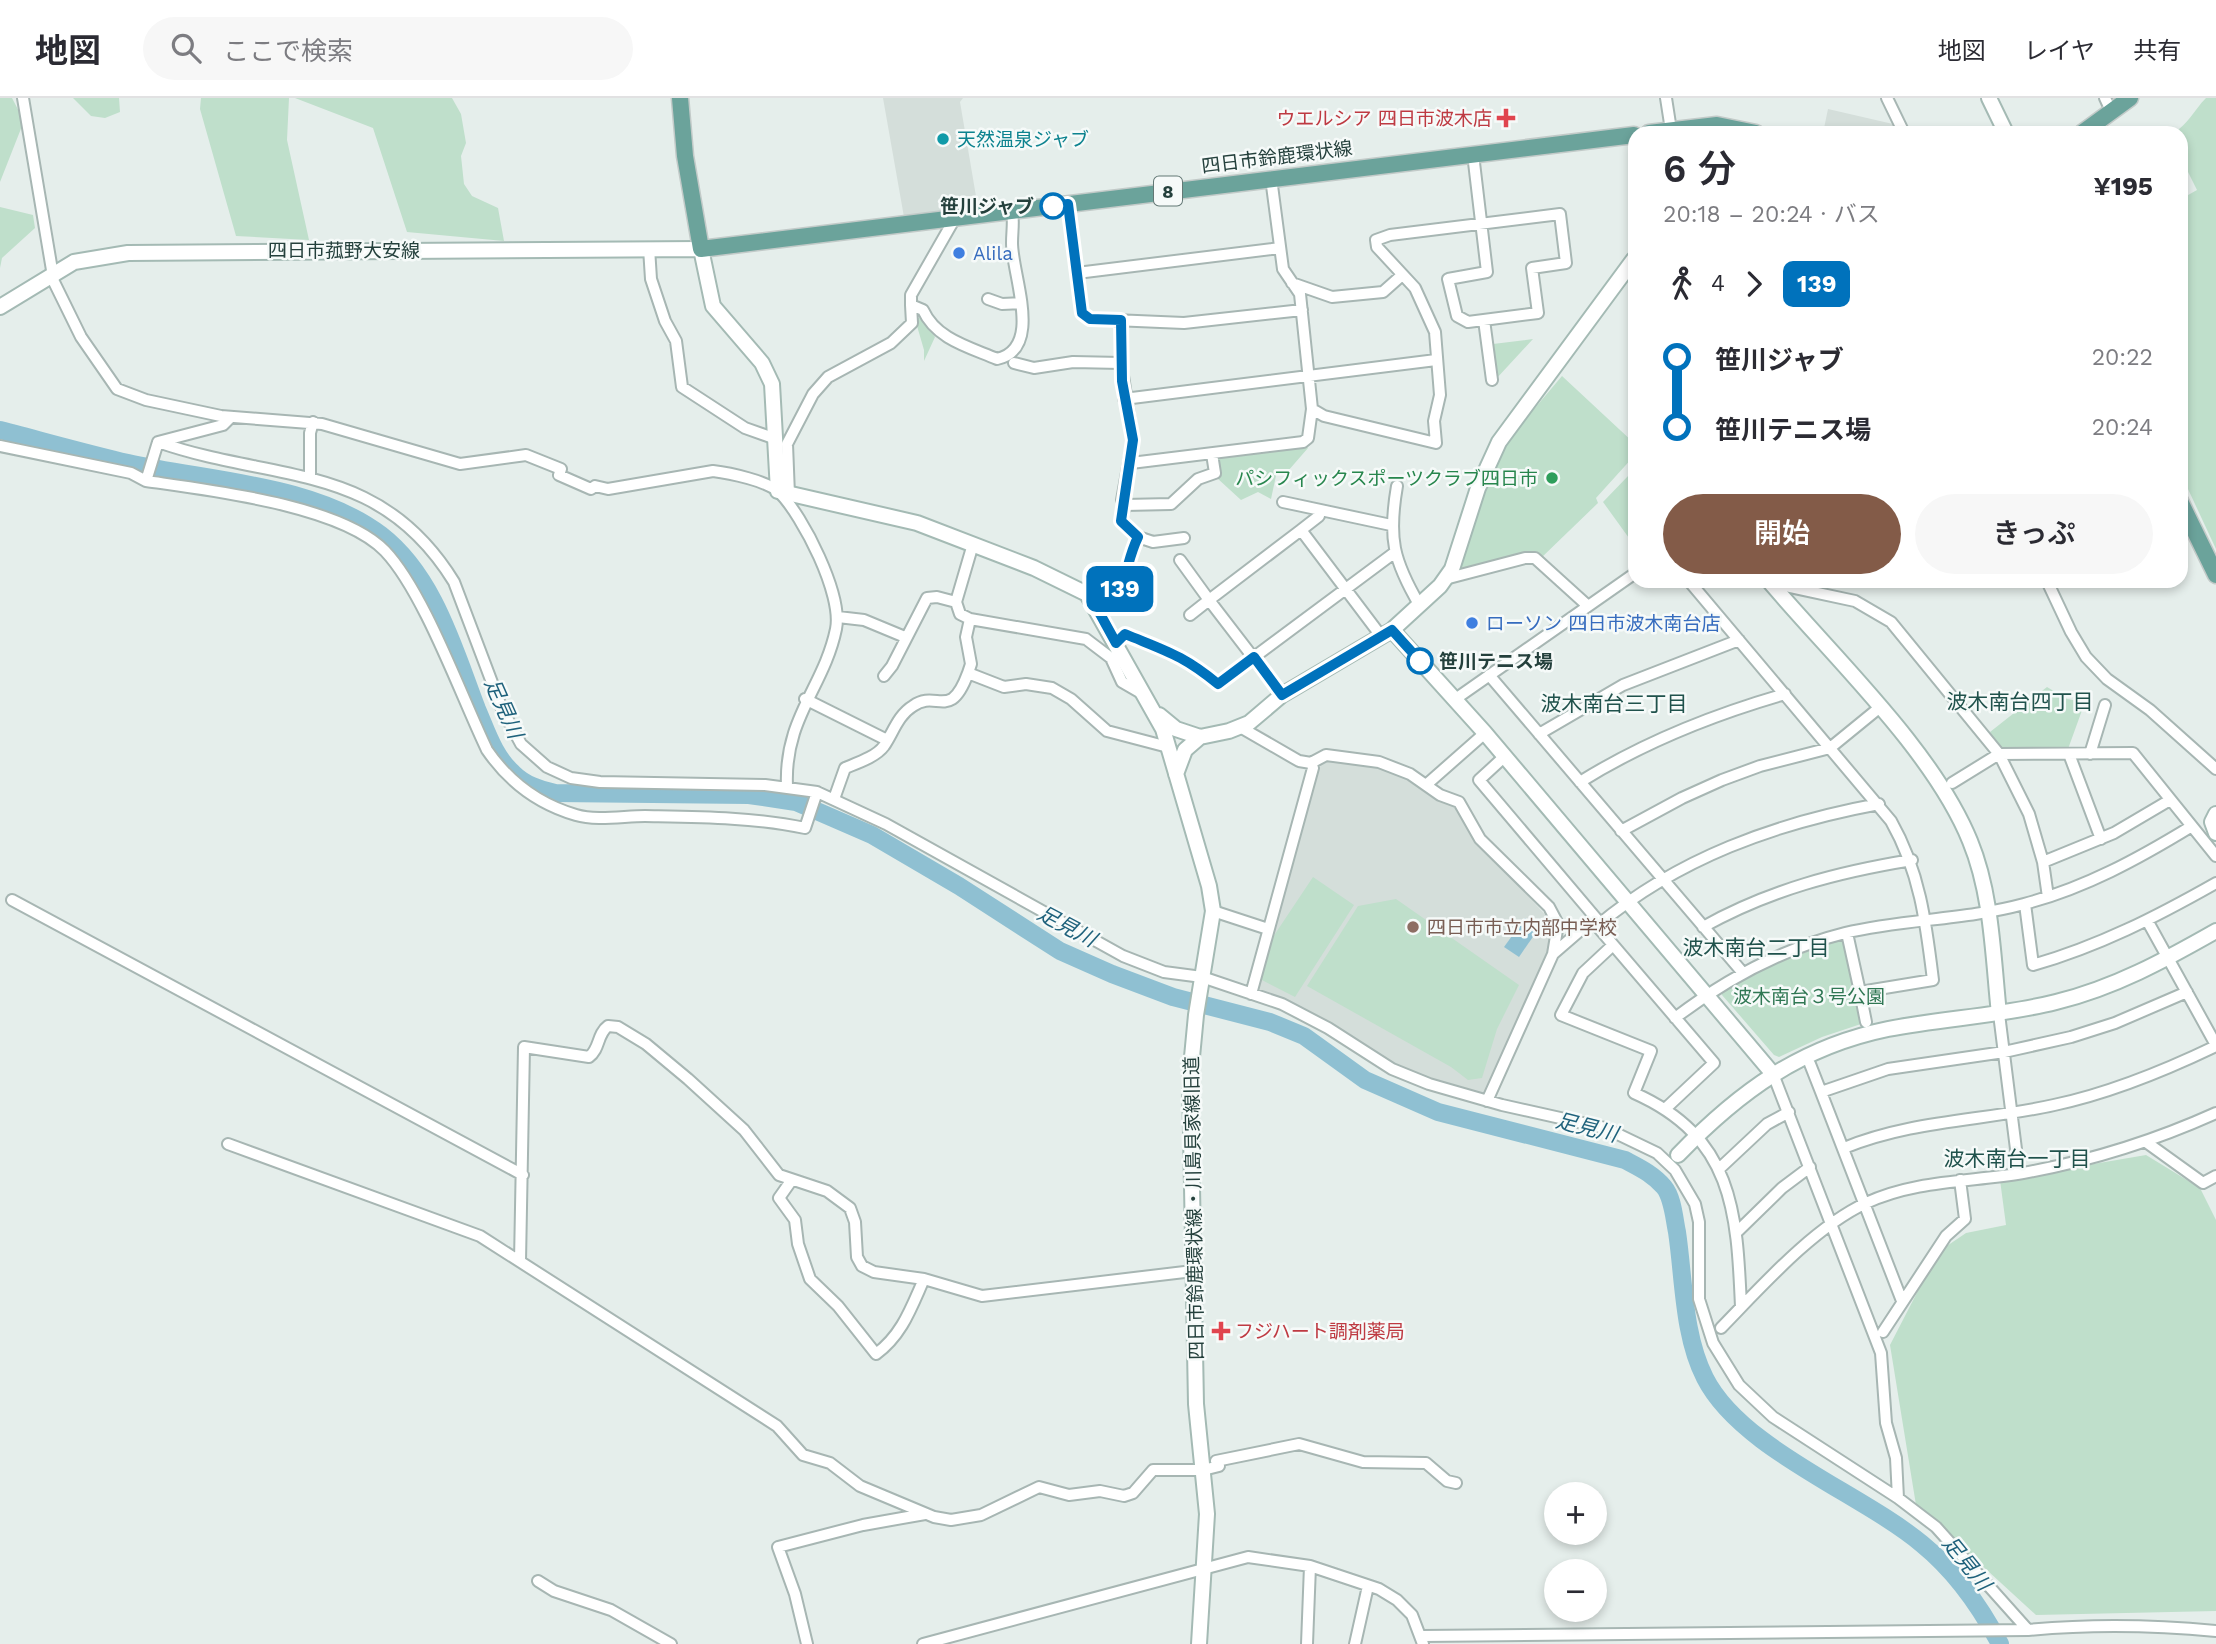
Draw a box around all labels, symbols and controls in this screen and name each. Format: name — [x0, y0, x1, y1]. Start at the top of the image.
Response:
search box — [143, 17, 633, 80]
icon: search — [167, 29, 205, 67]
text: 地図 — [35, 31, 101, 70]
text: ここで検索 — [223, 36, 353, 66]
text: 地図 — [1938, 37, 1986, 65]
text: レイヤ — [2024, 37, 2095, 65]
text: 共有 — [2133, 37, 2181, 65]
place label: ウエルシア 四日市波木店 — [1277, 107, 1492, 130]
marker: ウエルシア 四日市波木店 — [1498, 110, 1514, 126]
place label: 天然温泉ジャブ — [957, 128, 1089, 151]
marker: 天然温泉ジャブ — [935, 131, 951, 147]
street label: 四日市鈴鹿環状線 — [1200, 136, 1354, 178]
text: 6 分 — [1663, 147, 1736, 191]
text: ¥195 — [2093, 171, 2153, 201]
road number: 8 — [1154, 176, 1182, 206]
marker: 笹川ジャブ — [1040, 193, 1066, 219]
place label: 笹川ジャブ — [940, 195, 1034, 218]
text: 20:18 – 20:24 · バス — [1663, 201, 1880, 228]
street label: 四日市菰野大安線 — [268, 239, 420, 262]
place label: Alila — [973, 242, 1013, 265]
marker: Alila — [951, 245, 967, 261]
icon: walk — [1663, 265, 1701, 303]
icon: forward — [1735, 265, 1773, 303]
text: 4 — [1711, 270, 1725, 297]
text: 139 — [1797, 270, 1836, 298]
text: 20:22 — [2092, 344, 2153, 371]
text: 笹川ジャブ — [1715, 345, 1844, 375]
text: 20:24 — [2092, 414, 2153, 441]
text: 笹川テニス場 — [1715, 415, 1871, 445]
place label: パシフィックスポーツクラブ四日市 — [1235, 467, 1538, 490]
marker: パシフィックスポーツクラブ四日市 — [1544, 470, 1560, 486]
button: 開始 — [1663, 494, 1901, 574]
button: きっぷ — [1915, 494, 2153, 574]
line badge: 139 — [1080, 566, 1160, 612]
text: 139 — [1100, 575, 1140, 603]
place label: ローソン 四日市波木南台店 — [1486, 612, 1720, 635]
marker: ローソン 四日市波木南台店 — [1464, 615, 1480, 631]
marker: 笹川テニス場 — [1407, 648, 1433, 674]
place label: 笹川テニス場 — [1439, 650, 1553, 673]
water label: 足見川 — [480, 674, 529, 744]
district label: 波木南台四丁目 — [1947, 689, 2094, 714]
district label: 波木南台三丁目 — [1541, 691, 1688, 716]
water label: 足見川 — [1033, 900, 1102, 953]
place label: 四日市市立内部中学校 — [1427, 916, 1617, 939]
marker: 四日市市立内部中学校 — [1405, 919, 1421, 935]
district label: 波木南台二丁目 — [1683, 935, 1830, 960]
park label: 波木南台３号公園 — [1733, 985, 1885, 1008]
street label: 四日市鈴鹿環状線・川島貝家線旧道 — [1180, 1056, 1208, 1360]
water label: 足見川 — [1553, 1107, 1623, 1147]
district label: 波木南台一丁目 — [1944, 1146, 2091, 1171]
place label: フジハート調剤薬局 — [1235, 1320, 1405, 1343]
marker: フジハート調剤薬局 — [1213, 1323, 1229, 1339]
map controls — [1544, 1482, 1607, 1622]
button: + — [1544, 1482, 1607, 1545]
water label: 足見川 — [1937, 1531, 1998, 1597]
button: − — [1544, 1559, 1607, 1622]

